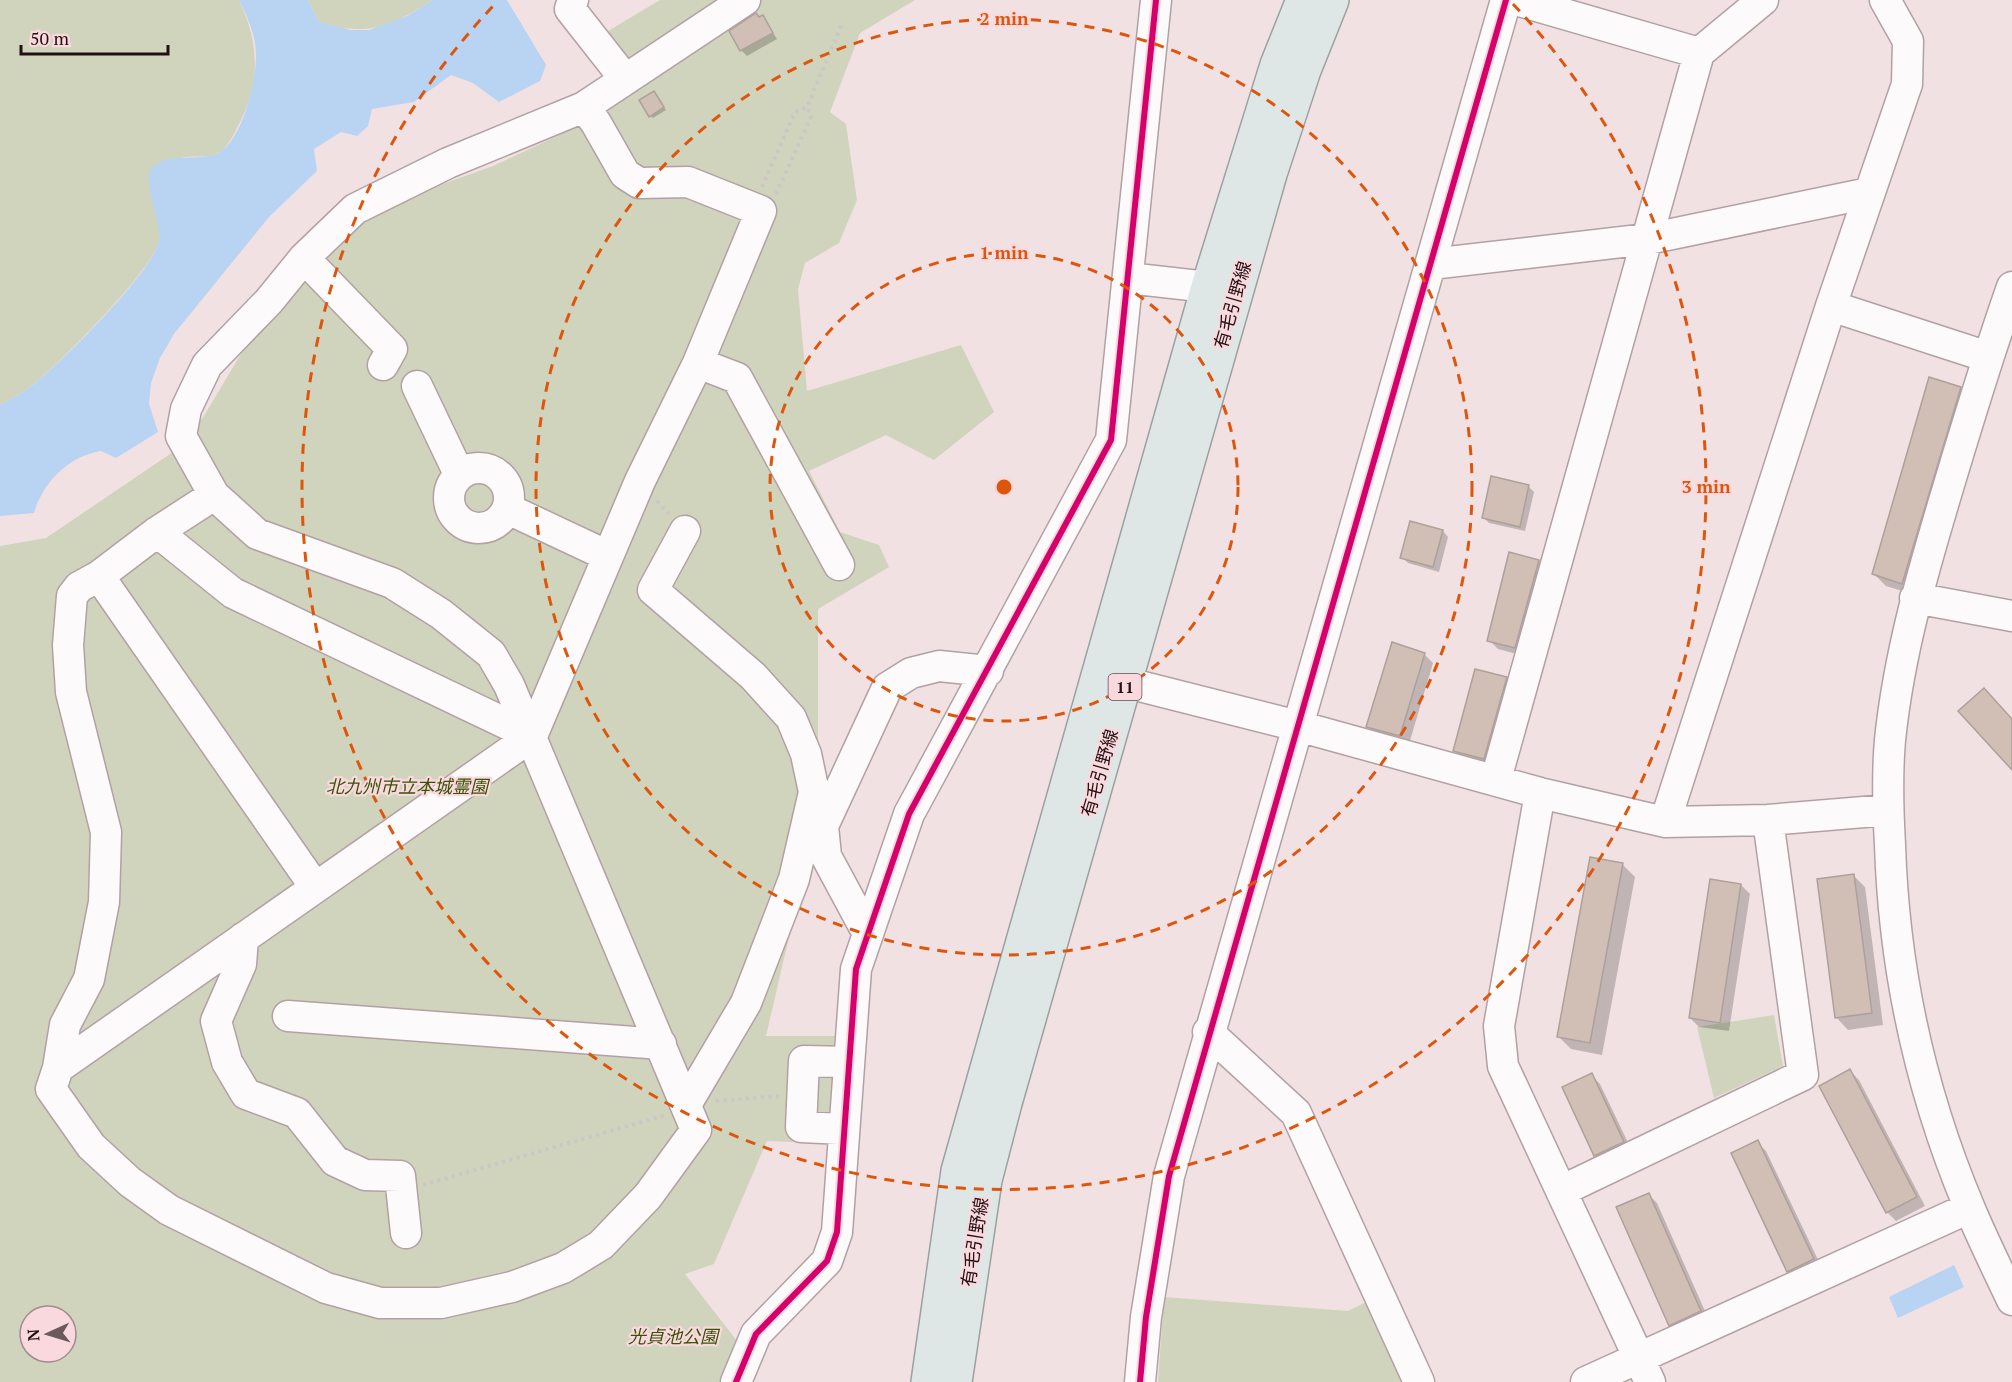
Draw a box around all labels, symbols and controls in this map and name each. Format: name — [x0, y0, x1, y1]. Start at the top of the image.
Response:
text: 2 min — [979, 6, 1029, 30]
scale bar — [21, 18, 168, 56]
text: 50 m — [30, 26, 70, 50]
text: 1 min — [979, 240, 1029, 264]
street label: 有毛引野線 — [1208, 258, 1256, 351]
text: 3 min — [1681, 474, 1731, 498]
centre of rings — [994, 477, 1014, 497]
road number: 11 — [1108, 674, 1142, 700]
street label: 有毛引野線 — [1075, 726, 1123, 819]
park label: 北九州市立本城霊園 — [326, 774, 491, 798]
street label: 有毛引野線 — [955, 1196, 993, 1288]
north arrow — [18, 1304, 78, 1364]
park label: 光貞池公園 — [628, 1324, 721, 1348]
text: N — [22, 1328, 44, 1342]

